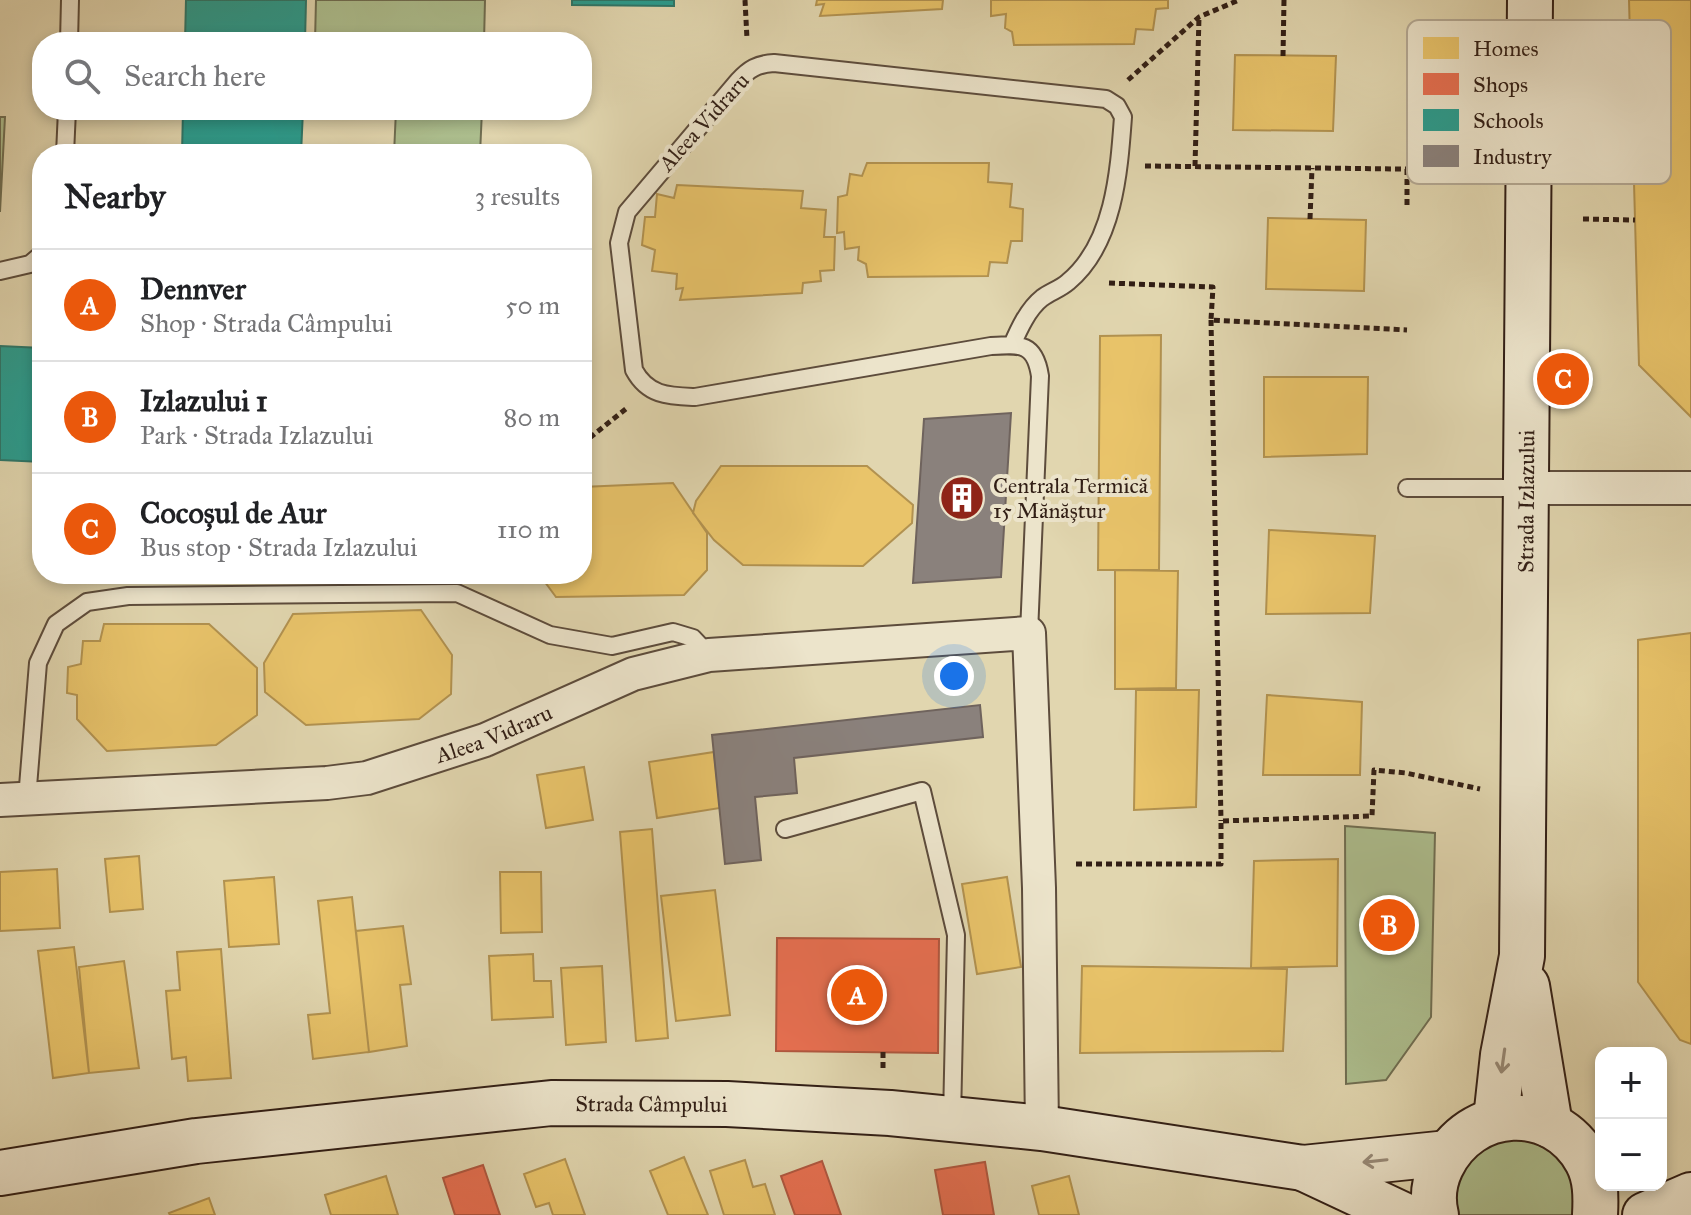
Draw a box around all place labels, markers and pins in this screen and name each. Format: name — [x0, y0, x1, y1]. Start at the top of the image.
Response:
pin: C — [1537, 349, 1589, 409]
place label: Centrala Termică 15 Mănăștur — [993, 472, 1149, 524]
building icon: Centrala Termică 15 Mănăștur — [938, 474, 986, 522]
pin: B — [1363, 895, 1415, 955]
pin: A — [831, 965, 883, 1025]

